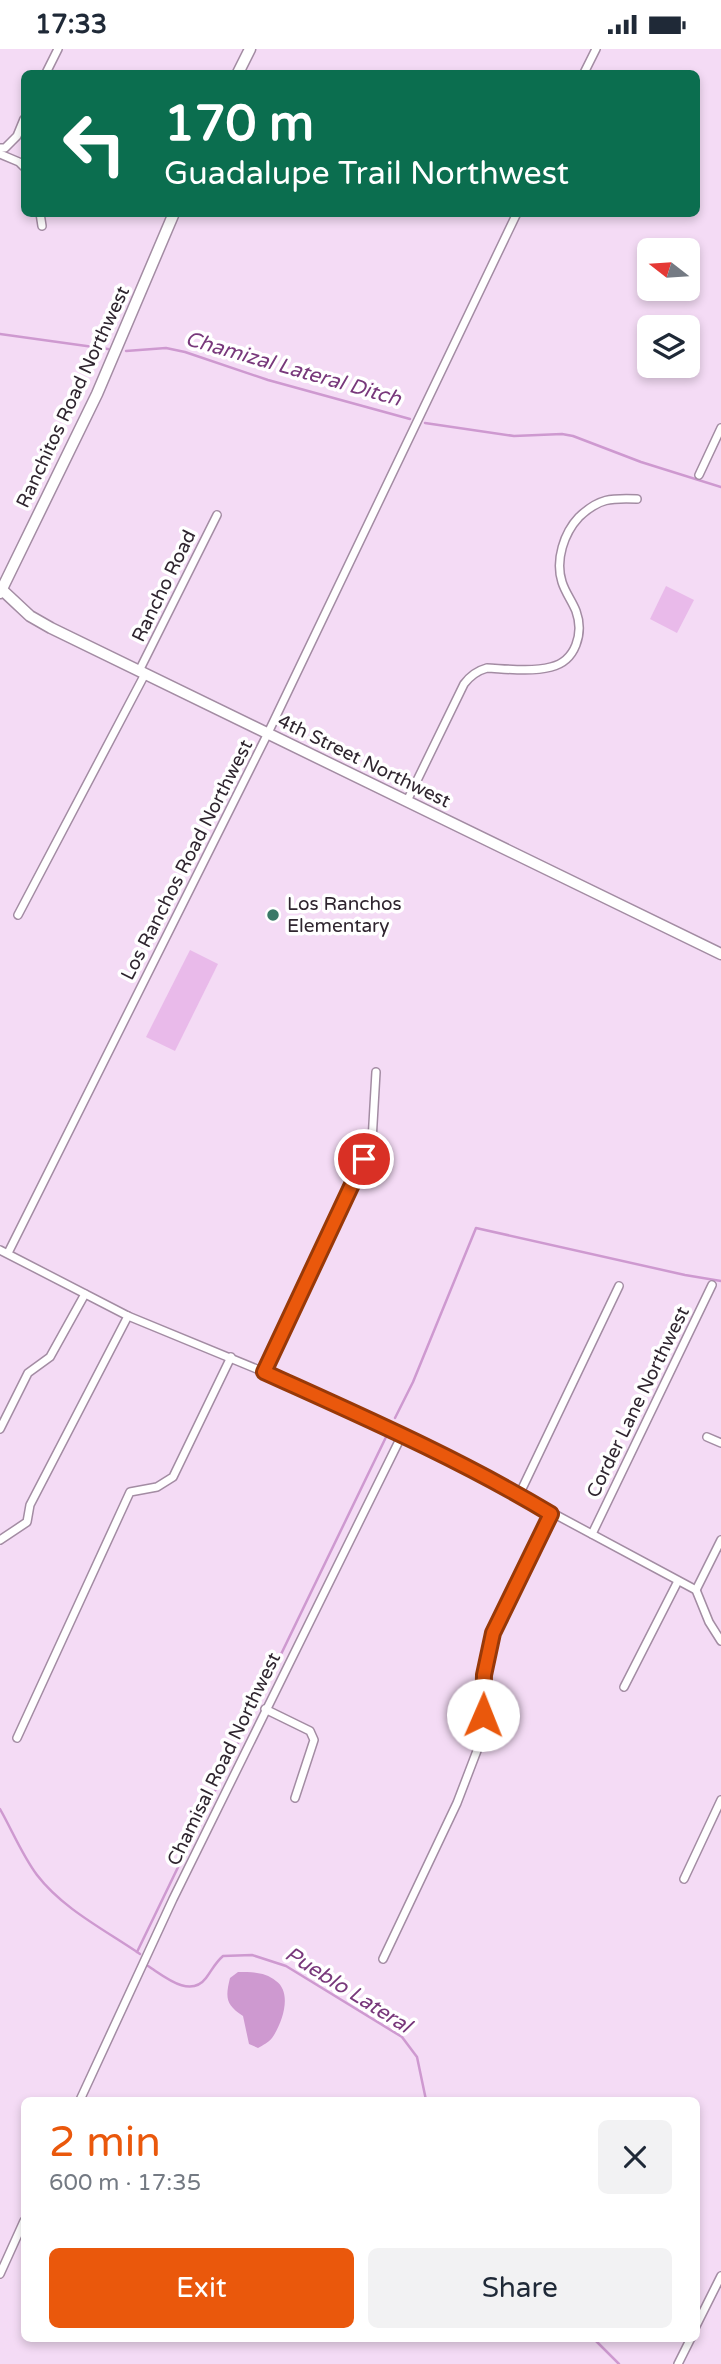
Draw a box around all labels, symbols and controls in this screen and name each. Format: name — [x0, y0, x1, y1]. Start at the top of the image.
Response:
text: 17:33 — [35, 9, 107, 40]
text: 170 m — [164, 95, 314, 154]
icon: left — [49, 98, 140, 189]
text: Guadalupe Trail Northwest — [164, 155, 569, 193]
north arrow — [637, 238, 700, 301]
map controls — [637, 238, 700, 378]
street label: Ranchitos Road Northwest — [12, 283, 134, 511]
button: layers — [637, 315, 700, 378]
water label: Chamizal Lateral Ditch — [182, 326, 405, 412]
street label: Rancho Road — [127, 526, 201, 646]
street label: 4th Street Northwest — [274, 710, 454, 812]
street label: Los Ranchos Road Northwest — [117, 736, 257, 984]
place label: Los Ranchos Elementary — [287, 893, 402, 937]
marker: Los Ranchos Elementary — [265, 907, 281, 923]
pin — [334, 1129, 394, 1189]
icon: arrive — [345, 1140, 383, 1178]
street label: Corder Lane Northwest — [582, 1303, 694, 1501]
street label: Chamisal Road Northwest — [163, 1649, 285, 1869]
position arrow — [446, 1678, 520, 1752]
water label: Pueblo Lateral — [280, 1941, 418, 2040]
text: 2 min — [49, 2117, 161, 2168]
button: close — [598, 2120, 672, 2194]
text: 600 m · 17:35 — [49, 2169, 201, 2197]
button: Exit — [49, 2248, 354, 2328]
button: Share — [368, 2248, 672, 2328]

